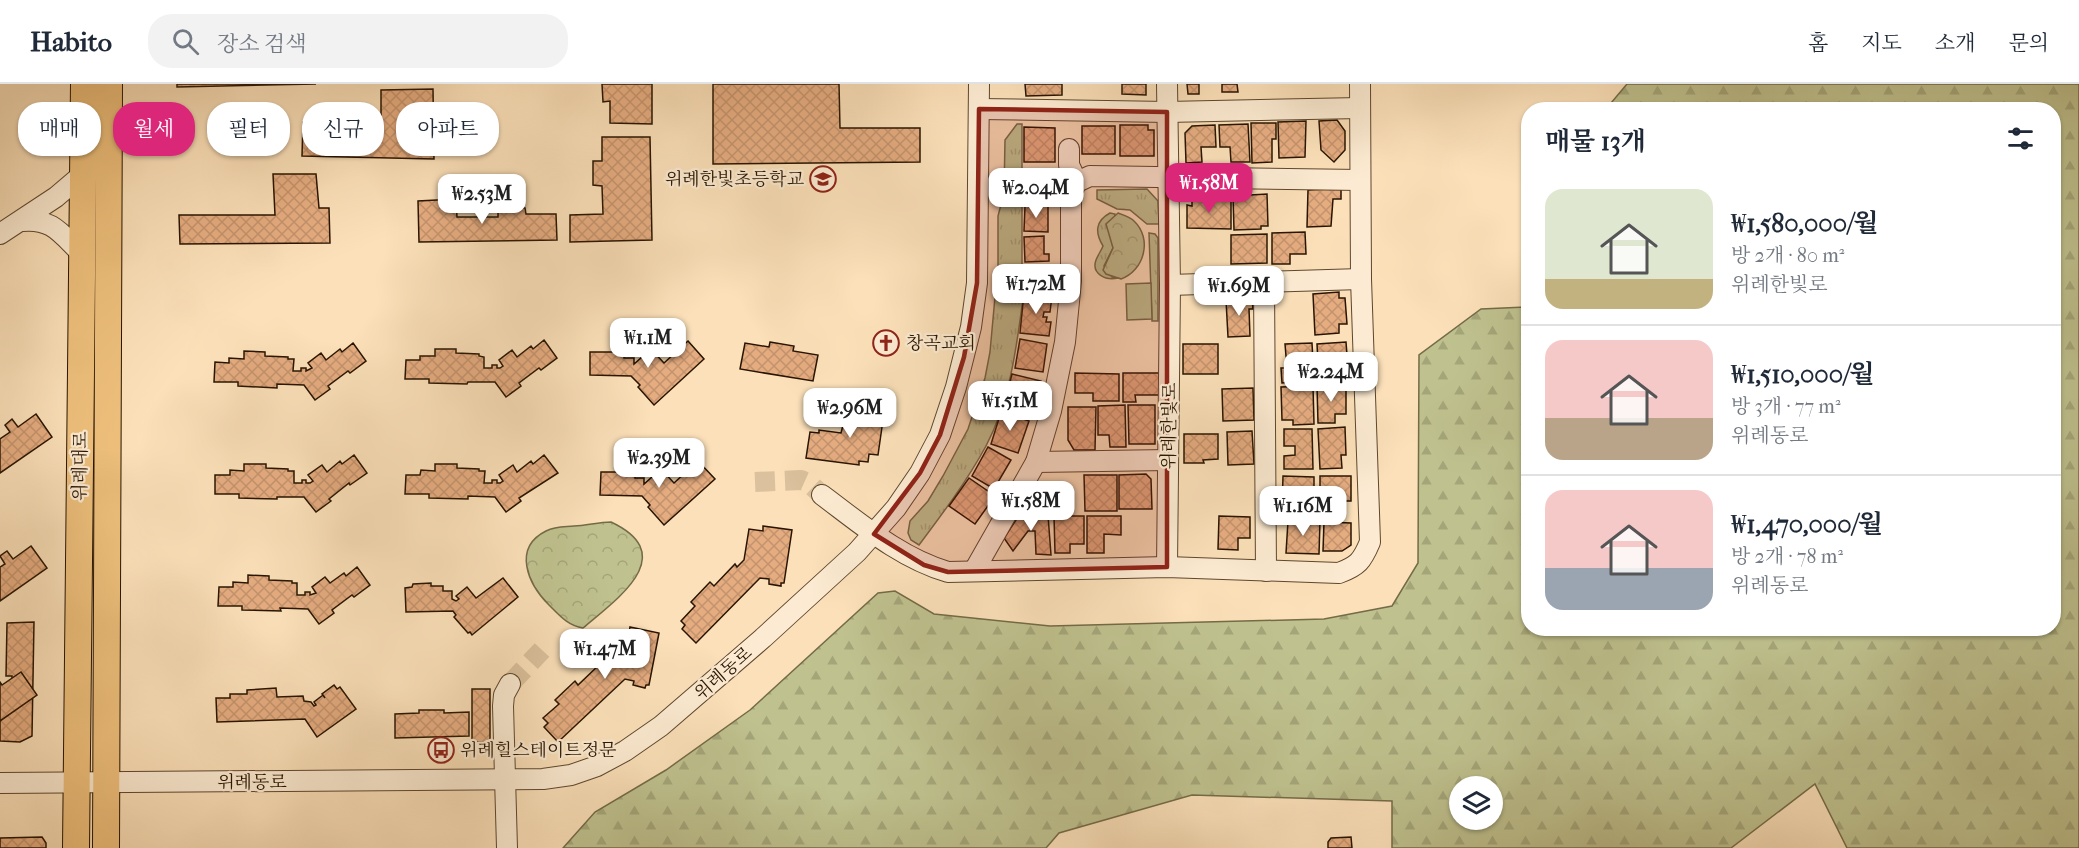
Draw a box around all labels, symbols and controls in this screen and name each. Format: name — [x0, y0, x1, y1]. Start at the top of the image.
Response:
search box — [148, 14, 568, 68]
text: Habito — [30, 25, 112, 58]
icon: search — [169, 25, 202, 58]
text: 장소 검색 — [217, 31, 307, 57]
text: 홈 — [1808, 31, 1828, 55]
text: 지도 — [1861, 31, 1902, 55]
text: 소개 — [1935, 31, 1975, 55]
text: 문의 — [2008, 31, 2049, 55]
chip: 매매 — [18, 102, 101, 156]
chip: 월세 — [113, 102, 195, 156]
chip: 필터 — [207, 102, 290, 156]
chip: 신규 — [302, 102, 384, 156]
chip: 아파트 — [396, 102, 499, 156]
icon: filters — [2004, 122, 2037, 155]
text: 매물 13개 — [1545, 126, 1646, 157]
pin: ₩1.58M — [1160, 163, 1258, 214]
school or university icon: 위례한빛초등학교 — [808, 164, 838, 194]
pin: ₩2.04M — [987, 168, 1085, 219]
place label: 위례한빛초등학교 — [665, 169, 805, 190]
text: ₩1.58M — [1180, 171, 1238, 194]
pin: ₩2.53M — [433, 174, 531, 225]
text: ₩2.04M — [1003, 176, 1069, 199]
text: ₩2.53M — [452, 182, 512, 205]
text: ₩1,580,000/월 — [1731, 208, 1878, 239]
icon: home — [1593, 213, 1665, 285]
text: 방 2개 · 80 m² — [1731, 244, 1844, 267]
pin: ₩1.72M — [987, 264, 1085, 315]
pin: ₩1.69M — [1190, 266, 1288, 317]
text: ₩1.72M — [1006, 272, 1066, 295]
text: 위례한빛로 — [1731, 273, 1828, 296]
text: ₩1.69M — [1208, 274, 1270, 297]
pin: ₩1.1M — [606, 318, 690, 369]
text: ₩1.1M — [624, 326, 672, 349]
church icon: 창곡교회 — [871, 328, 901, 358]
place label: 창곡교회 — [906, 333, 976, 354]
pin: ₩2.24M — [1282, 352, 1380, 403]
text: ₩1,510,000/월 — [1731, 359, 1875, 390]
text: ₩2.24M — [1298, 360, 1364, 383]
icon: home — [1593, 364, 1665, 436]
pin: ₩1.51M — [961, 381, 1059, 432]
street label: 위례한빛로 — [1158, 382, 1181, 470]
pin: ₩2.96M — [801, 388, 899, 439]
text: ₩1.51M — [982, 389, 1038, 412]
text: 방 3개 · 77 m² — [1731, 395, 1841, 418]
text: ₩2.96M — [817, 396, 883, 419]
text: 위례동로 — [1731, 424, 1808, 447]
street label: 위례대로 — [69, 431, 92, 501]
pin: ₩2.39M — [610, 438, 708, 489]
text: ₩2.39M — [628, 446, 690, 469]
pin: ₩1.58M — [982, 481, 1080, 532]
pin: ₩1.16M — [1254, 486, 1352, 537]
text: ₩1.58M — [1002, 489, 1060, 512]
text: ₩1.16M — [1274, 494, 1332, 517]
text: ₩1,470,000/월 — [1731, 509, 1883, 540]
icon: home — [1593, 514, 1665, 586]
text: 방 2개 · 78 m² — [1731, 545, 1843, 568]
text: 위례동로 — [1731, 574, 1808, 597]
pin: ₩1.47M — [556, 629, 654, 680]
text: ₩1.47M — [574, 637, 636, 660]
street label: 위례동로 — [690, 643, 756, 704]
bus stop icon: 위례힐스테이트정문 — [426, 735, 456, 765]
place label: 위례힐스테이트정문 — [460, 740, 617, 761]
street label: 위례동로 — [217, 772, 287, 793]
map controls — [1449, 776, 1503, 830]
button: layers — [1449, 776, 1503, 830]

